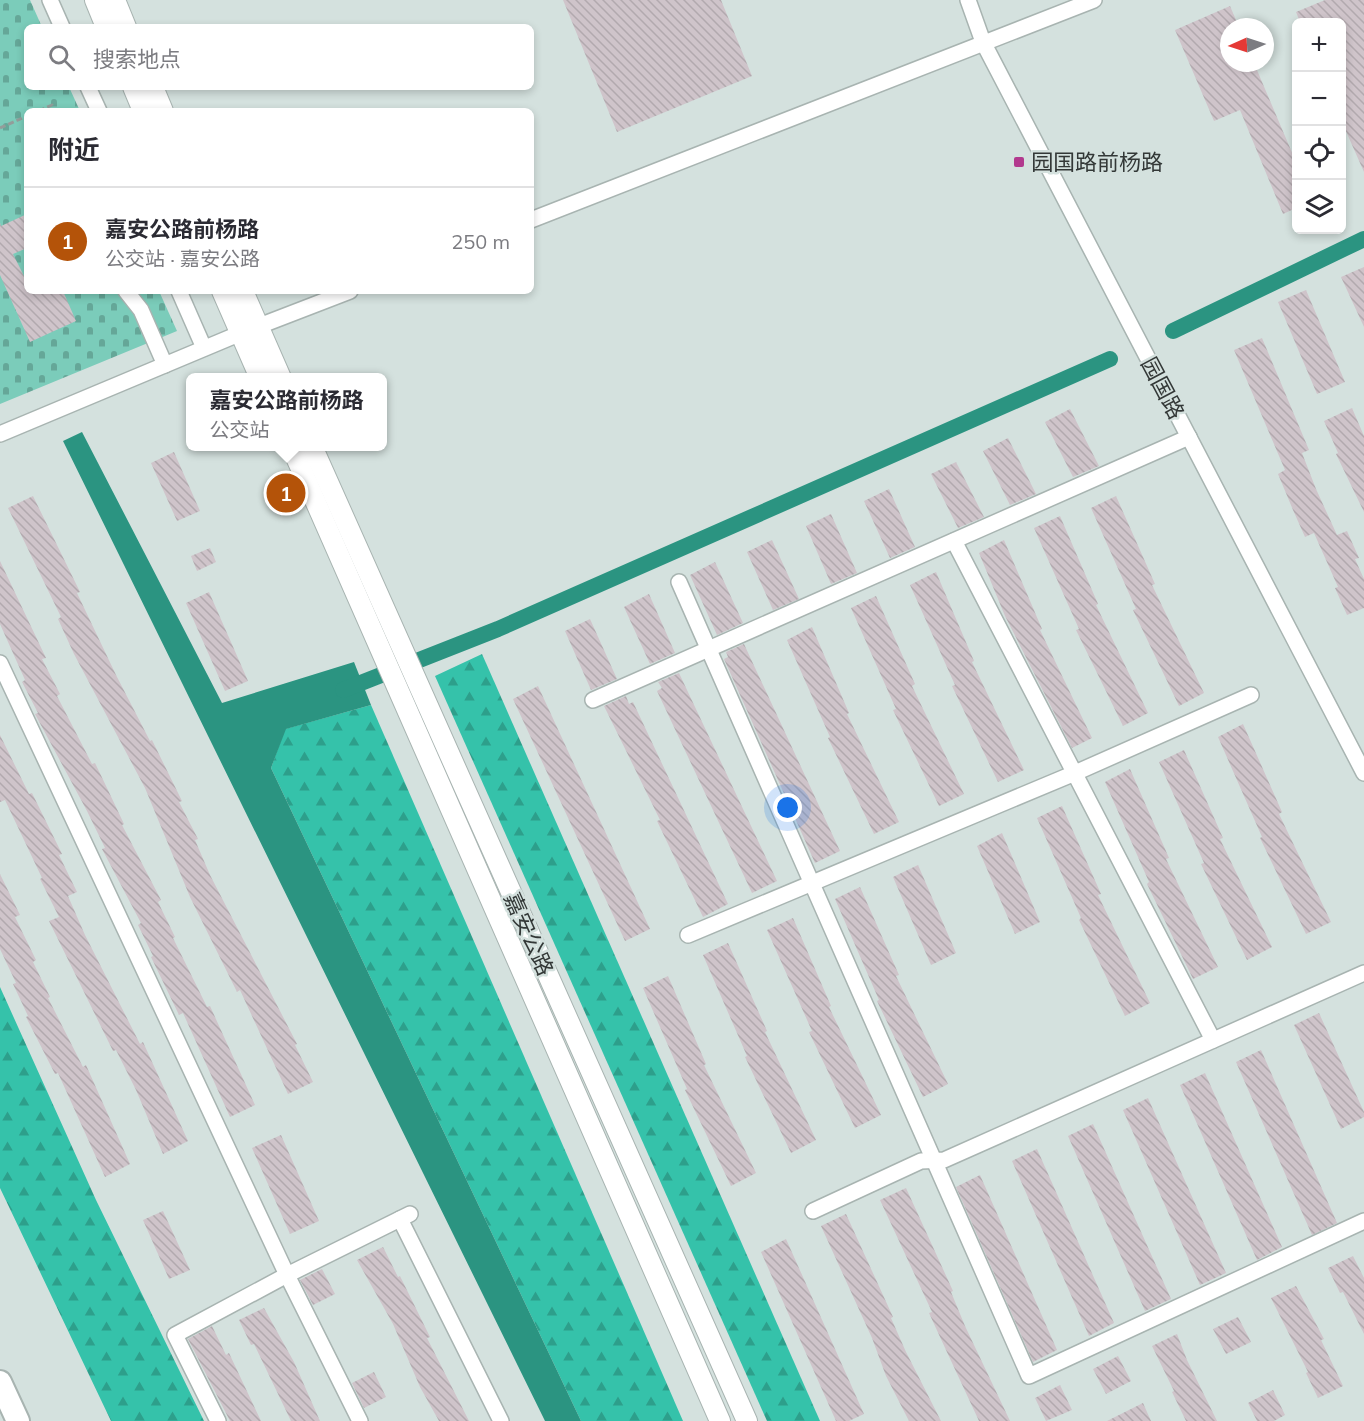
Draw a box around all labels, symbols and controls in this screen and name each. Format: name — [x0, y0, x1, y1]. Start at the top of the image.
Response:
north arrow — [1220, 18, 1274, 72]
map controls — [1292, 18, 1346, 234]
button: + — [1292, 18, 1346, 72]
search box — [24, 24, 534, 90]
icon: search — [45, 41, 78, 74]
text: 搜索地点 — [93, 45, 181, 73]
button: − — [1292, 72, 1346, 126]
button: locate — [1292, 126, 1346, 180]
text: 附近 — [48, 133, 100, 166]
place label: 园国路前杨路 — [1031, 148, 1163, 176]
marker: 园国路前杨路 — [1012, 155, 1026, 169]
button: layers — [1292, 180, 1346, 234]
text: 嘉安公路前杨路 — [105, 215, 259, 243]
text: 1 — [62, 229, 74, 254]
text: 250 m — [451, 229, 510, 254]
text: 公交站 · 嘉安公路 — [105, 246, 260, 271]
street label: 园国路 — [1135, 352, 1191, 424]
popup — [186, 373, 387, 451]
text: 嘉安公路前杨路 — [209, 386, 364, 414]
text: 公交站 — [209, 417, 269, 442]
pin: 1 — [266, 470, 306, 516]
your location — [773, 793, 802, 822]
street label: 嘉安公路 — [498, 888, 560, 980]

